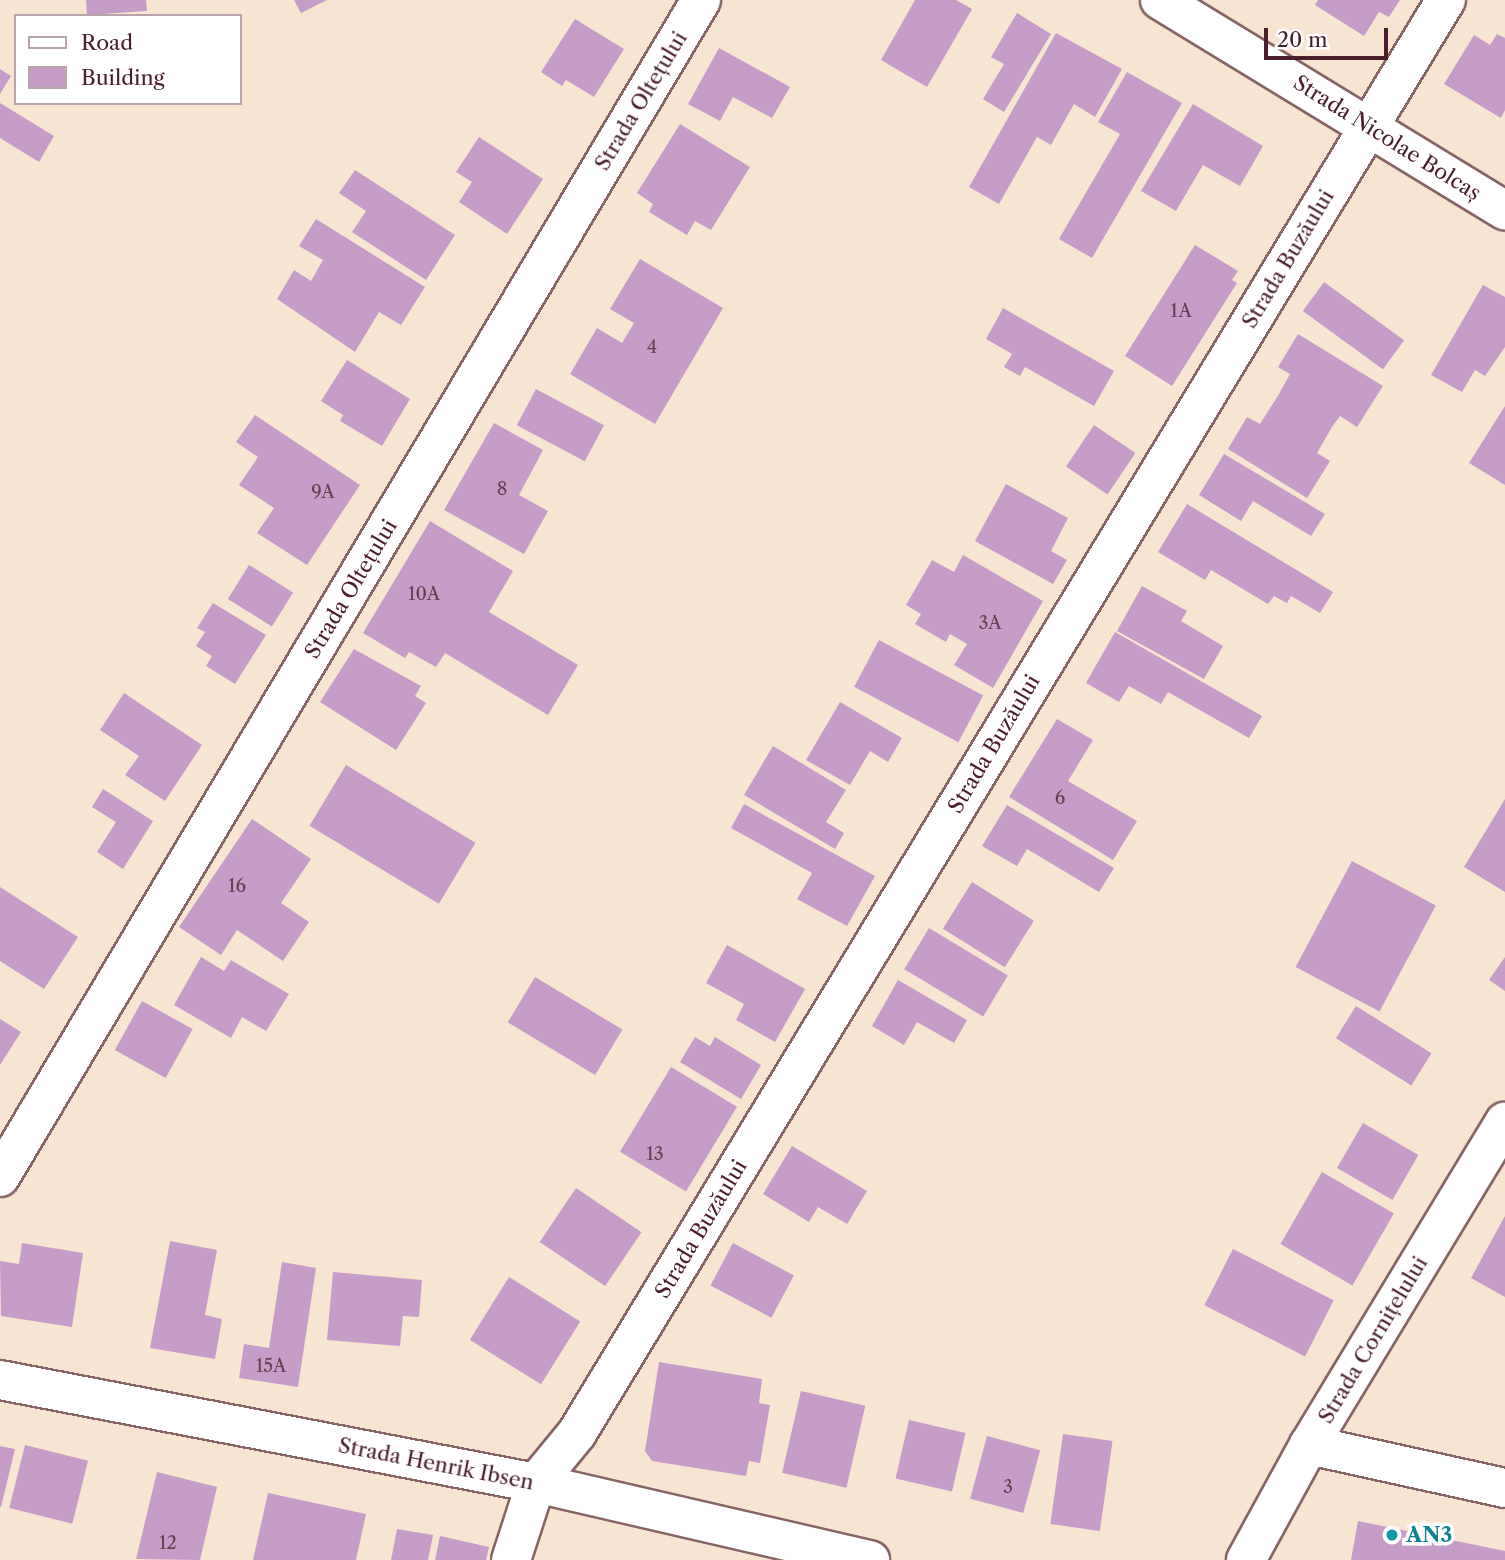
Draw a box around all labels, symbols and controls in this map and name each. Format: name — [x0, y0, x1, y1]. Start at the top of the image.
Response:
legend — [14, 14, 242, 105]
scale bar — [1267, 14, 1391, 58]
street label: Strada Oltețului — [590, 27, 692, 175]
text: 20 m — [1277, 27, 1328, 52]
text: Road — [81, 30, 133, 55]
text: Building — [81, 65, 165, 90]
street label: Strada Nicolae Bolcaș — [1289, 70, 1485, 206]
street label: Strada Buzăului — [1237, 185, 1339, 333]
house number: 1A — [1170, 300, 1192, 322]
house number: 4 — [647, 336, 657, 358]
house number: 8 — [497, 478, 507, 500]
house number: 9A — [311, 481, 335, 503]
street label: Strada Oltețului — [300, 515, 402, 663]
house number: 10A — [408, 583, 440, 605]
house number: 3A — [978, 612, 1002, 634]
street label: Strada Buzăului — [943, 670, 1045, 818]
house number: 6 — [1055, 787, 1065, 809]
house number: 16 — [228, 875, 246, 897]
house number: 13 — [646, 1143, 664, 1165]
street label: Strada Buzăului — [650, 1155, 752, 1303]
street label: Strada Cornițelului — [1313, 1252, 1433, 1428]
house number: 15A — [256, 1355, 286, 1377]
street label: Strada Henrik Ibsen — [336, 1433, 536, 1495]
house number: 3 — [1003, 1476, 1013, 1498]
place label: AN3 — [1406, 1522, 1452, 1548]
marker: AN3 — [1384, 1527, 1400, 1543]
house number: 12 — [159, 1532, 177, 1554]

